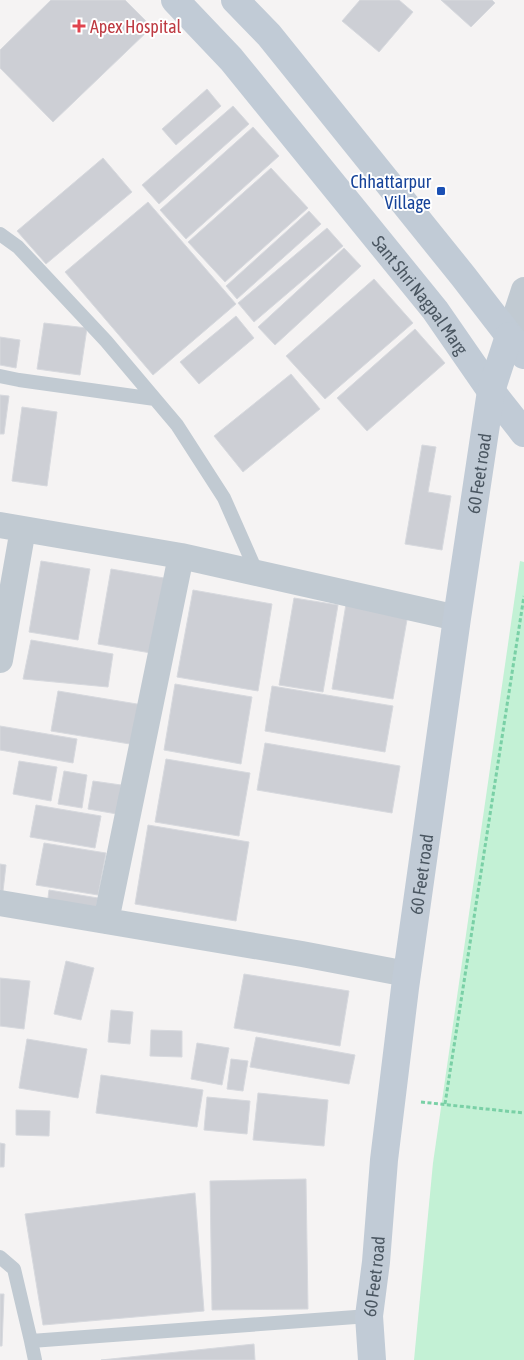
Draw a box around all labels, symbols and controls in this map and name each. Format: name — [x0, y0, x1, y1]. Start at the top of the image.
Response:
place label: Apex Hospital — [90, 16, 182, 37]
marker: Apex Hospital — [72, 19, 86, 33]
place label: Chhattarpur Village — [350, 171, 432, 213]
marker: Chhattarpur Village — [435, 185, 447, 197]
street label: Sant Shri Nagpal Marg — [368, 231, 473, 358]
street label: 60 Feet road — [462, 432, 495, 515]
street label: 60 Feet road — [405, 833, 437, 916]
street label: 60 Feet road — [359, 1235, 388, 1318]

